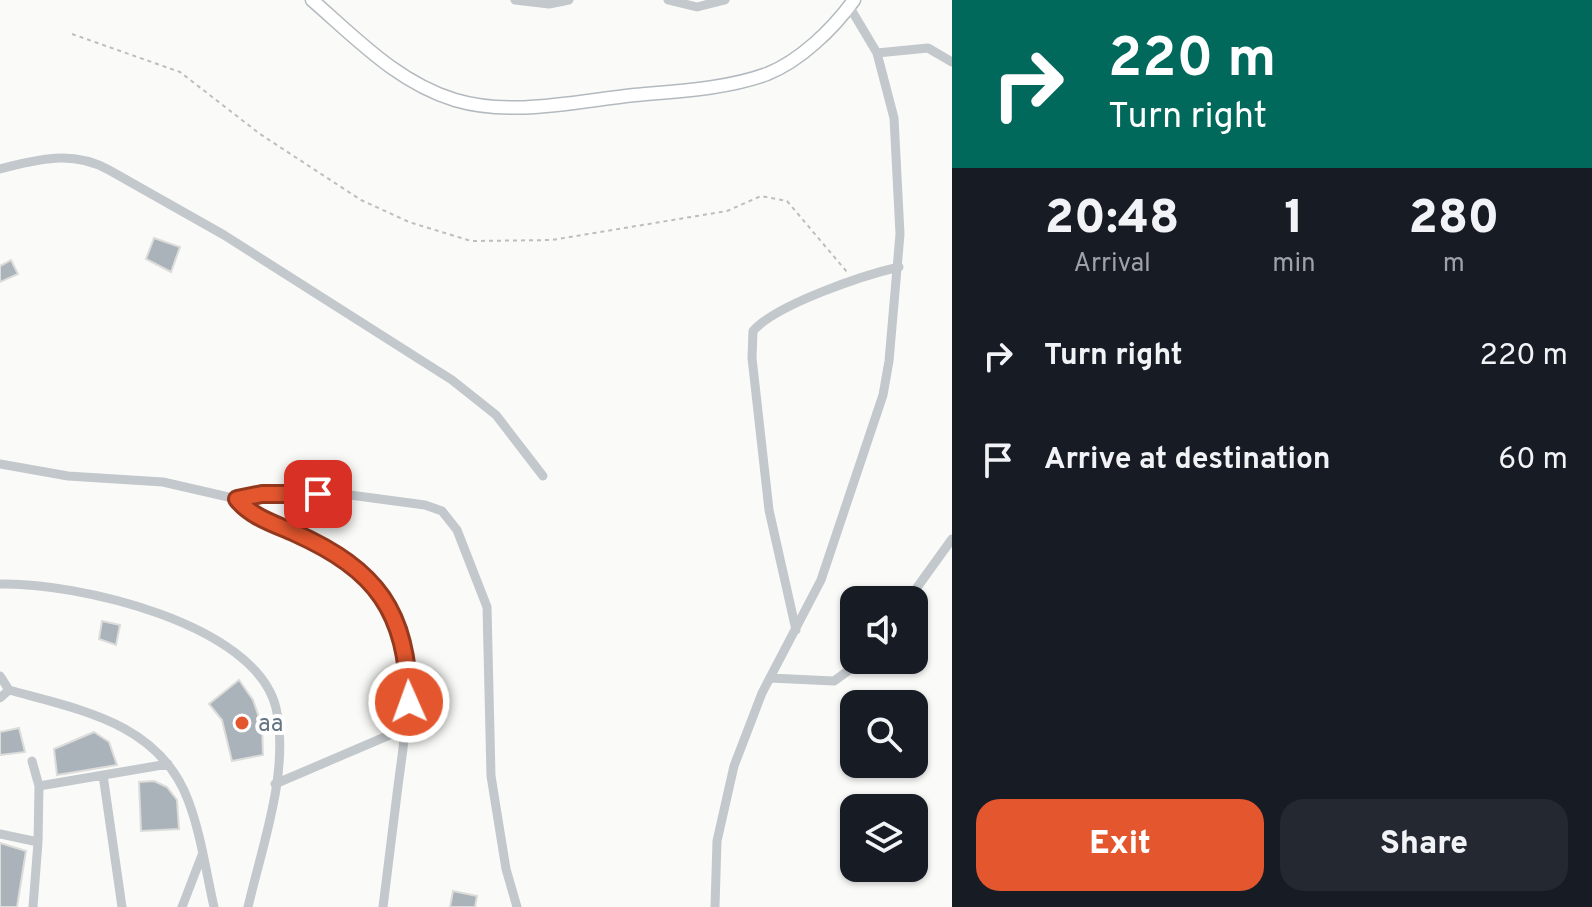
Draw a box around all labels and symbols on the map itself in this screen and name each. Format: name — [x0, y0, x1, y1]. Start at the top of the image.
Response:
pin — [284, 460, 352, 528]
position arrow — [367, 660, 451, 744]
place label: aa — [258, 710, 283, 740]
marker: aa — [233, 714, 251, 732]

